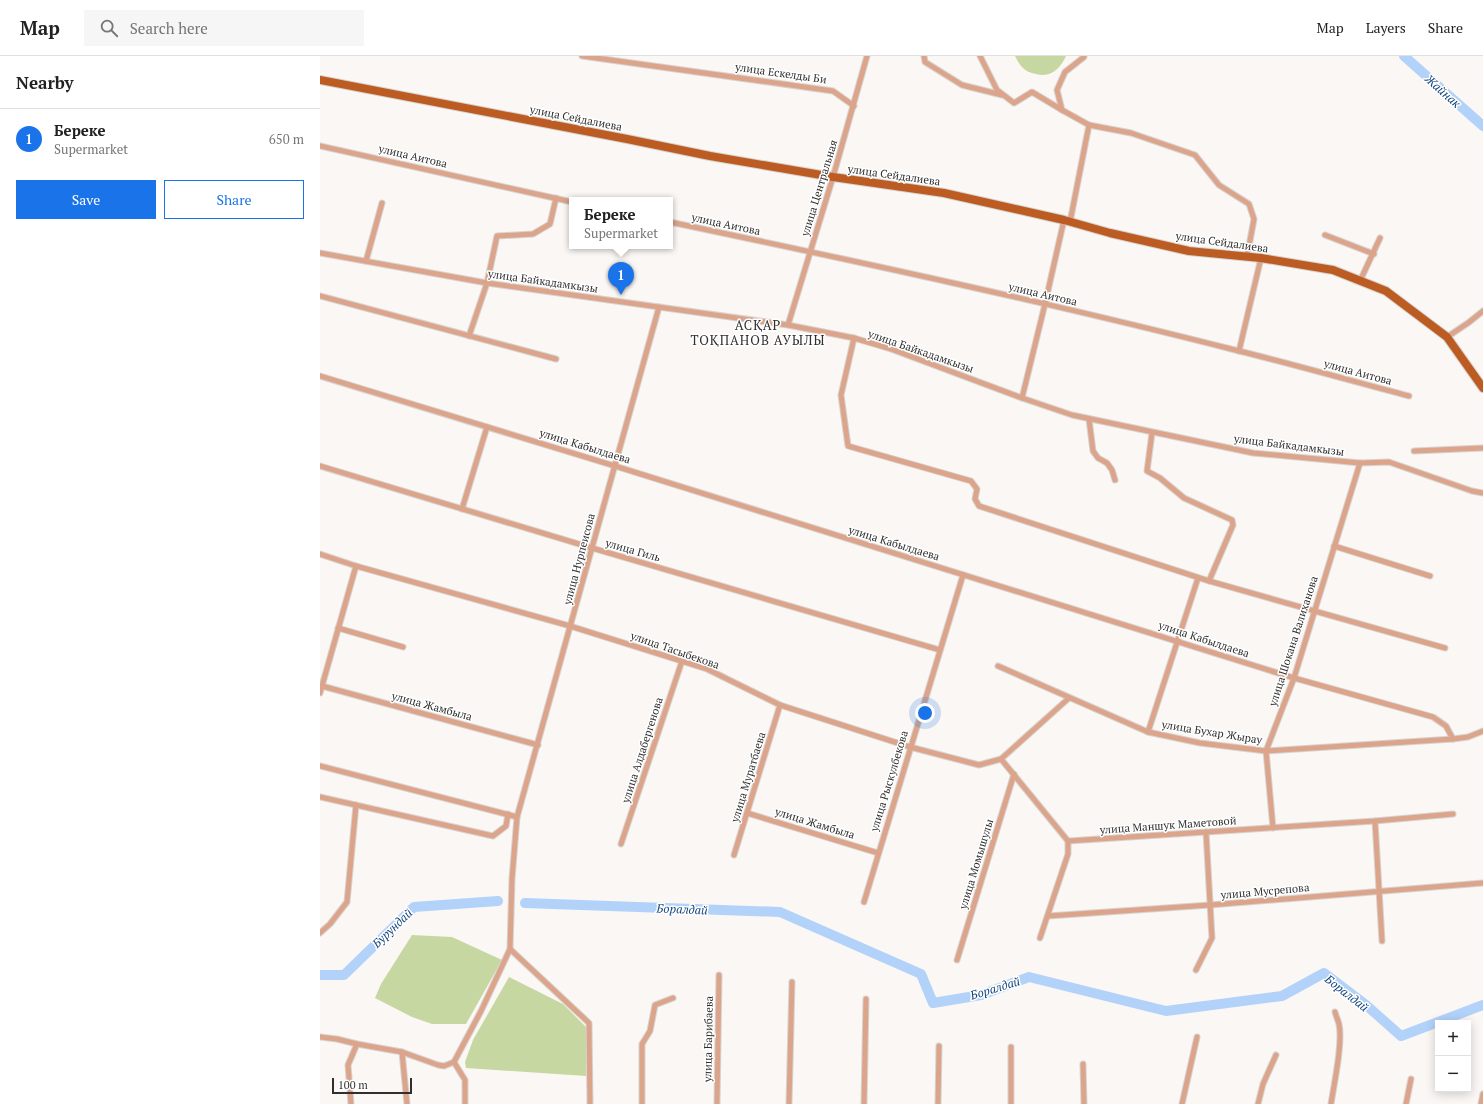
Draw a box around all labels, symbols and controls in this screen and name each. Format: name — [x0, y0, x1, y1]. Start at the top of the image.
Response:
search box — [84, 10, 364, 46]
text: Map — [20, 15, 60, 40]
icon: search — [98, 17, 120, 39]
text: Search here — [130, 18, 208, 38]
text: Map — [1317, 18, 1344, 37]
text: Layers — [1366, 18, 1406, 37]
text: Share — [1428, 18, 1463, 37]
street label: улица Ескелды Би — [733, 60, 828, 86]
water label: Жайнак — [1421, 70, 1464, 111]
text: Nearby — [16, 71, 74, 94]
street label: улица Сейдалиева — [528, 102, 624, 134]
text: Береке — [54, 120, 106, 140]
text: 1 — [25, 130, 33, 148]
text: 650 m — [269, 130, 304, 148]
street label: улица Центральная — [797, 138, 840, 239]
text: Supermarket — [54, 140, 128, 158]
street label: улица Аитова — [376, 141, 449, 171]
street label: улица Сейдалиева — [846, 161, 942, 189]
button: Save — [16, 180, 156, 219]
button: Share — [164, 180, 304, 219]
popup — [569, 197, 673, 249]
text: Береке — [584, 204, 636, 224]
street label: улица Аитова — [689, 210, 762, 238]
text: Supermarket — [584, 224, 658, 242]
street label: улица Сейдалиева — [1174, 228, 1270, 256]
pin: 1 — [608, 262, 634, 295]
street label: улица Байкадамкызы — [486, 266, 599, 296]
street label: улица Аитова — [1006, 279, 1079, 309]
district label: АСҚАР ТОҚПАНОВ АУЫЛЫ — [691, 316, 825, 349]
street label: улица Байкадамкызы — [865, 326, 976, 376]
street label: улица Аитова — [1321, 356, 1394, 388]
street label: улица Кабылдаева — [537, 425, 633, 467]
street label: улица Байкадамкызы — [1232, 431, 1345, 459]
street label: улица Нурпеисова — [560, 511, 598, 607]
street label: улица Кабылдаева — [846, 522, 942, 564]
street label: улица Гиль — [603, 535, 663, 565]
street label: улица Шокана Валиханова — [1265, 574, 1321, 709]
street label: улица Кабылдаева — [1156, 617, 1252, 660]
street label: улица Тасыбекова — [628, 628, 722, 672]
street label: улица Жамбыла — [389, 688, 474, 724]
street label: улица Алдабергенова — [618, 695, 666, 806]
your location — [915, 703, 935, 723]
street label: улица Бухар Жырау — [1160, 717, 1264, 747]
street label: улица Рыскулбекова — [867, 728, 911, 834]
street label: улица Муратбаева — [727, 730, 769, 825]
street label: улица Жамбыла — [772, 804, 857, 842]
street label: улица Маншук Маметовой — [1098, 813, 1237, 837]
street label: улица Момышулы — [955, 817, 996, 912]
street label: улица Мусрепова — [1219, 880, 1310, 902]
water label: Боралдай — [655, 901, 708, 917]
water label: Бурундай — [368, 905, 416, 951]
water label: Боралдай — [1321, 971, 1372, 1015]
water label: Боралдай — [967, 973, 1022, 1003]
street label: улица Барибаева — [700, 995, 716, 1083]
map controls — [1435, 1020, 1471, 1092]
button: + — [1435, 1020, 1471, 1056]
button: − — [1435, 1056, 1471, 1092]
scale bar — [332, 1076, 412, 1095]
text: 100 m — [338, 1078, 368, 1092]

